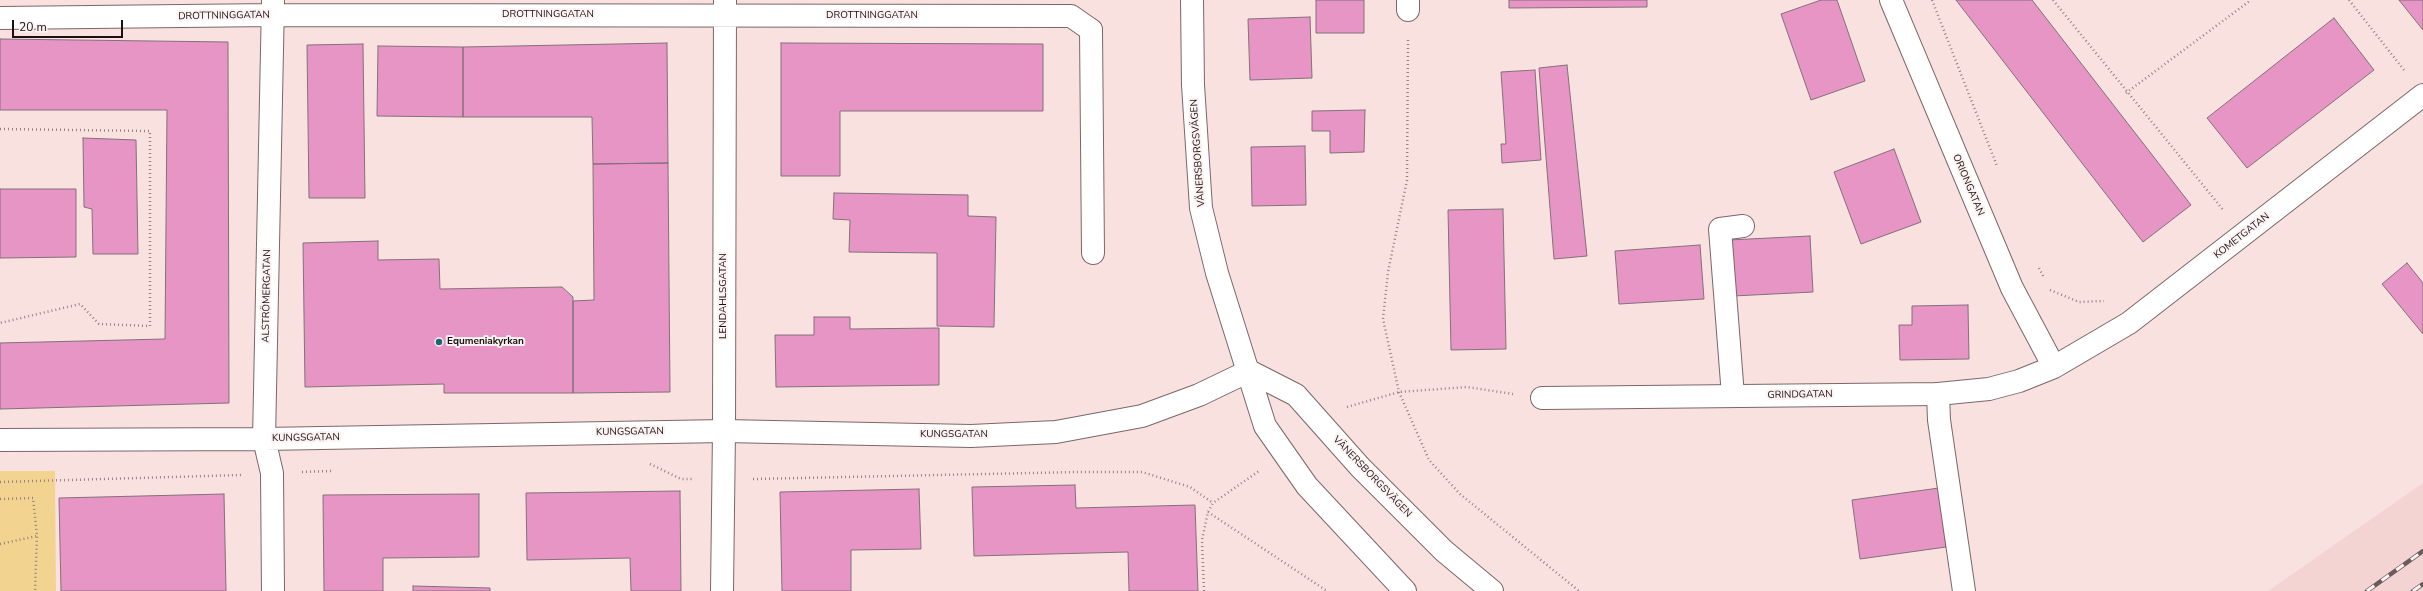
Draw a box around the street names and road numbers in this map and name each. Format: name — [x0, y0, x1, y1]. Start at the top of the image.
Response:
street label: DROTTNINGGATAN — [178, 9, 270, 23]
street label: DROTTNINGGATAN — [502, 9, 594, 21]
street label: DROTTNINGGATAN — [826, 10, 918, 22]
street label: VÄNERSBORGSVÄGEN — [1188, 99, 1208, 207]
street label: ORIONGATAN — [1950, 152, 1986, 218]
street label: KOMETGATAN — [2212, 211, 2272, 261]
street label: ALSTRÖMERGATAN — [260, 249, 274, 343]
street label: LENDAHLSGATAN — [718, 253, 730, 339]
street label: GRINDGATAN — [1767, 388, 1833, 402]
street label: KUNGSGATAN — [596, 425, 664, 439]
street label: KUNGSGATAN — [920, 429, 988, 441]
street label: KUNGSGATAN — [272, 431, 340, 445]
street label: VÄNERSBORGSVÄGEN — [1330, 434, 1414, 520]

